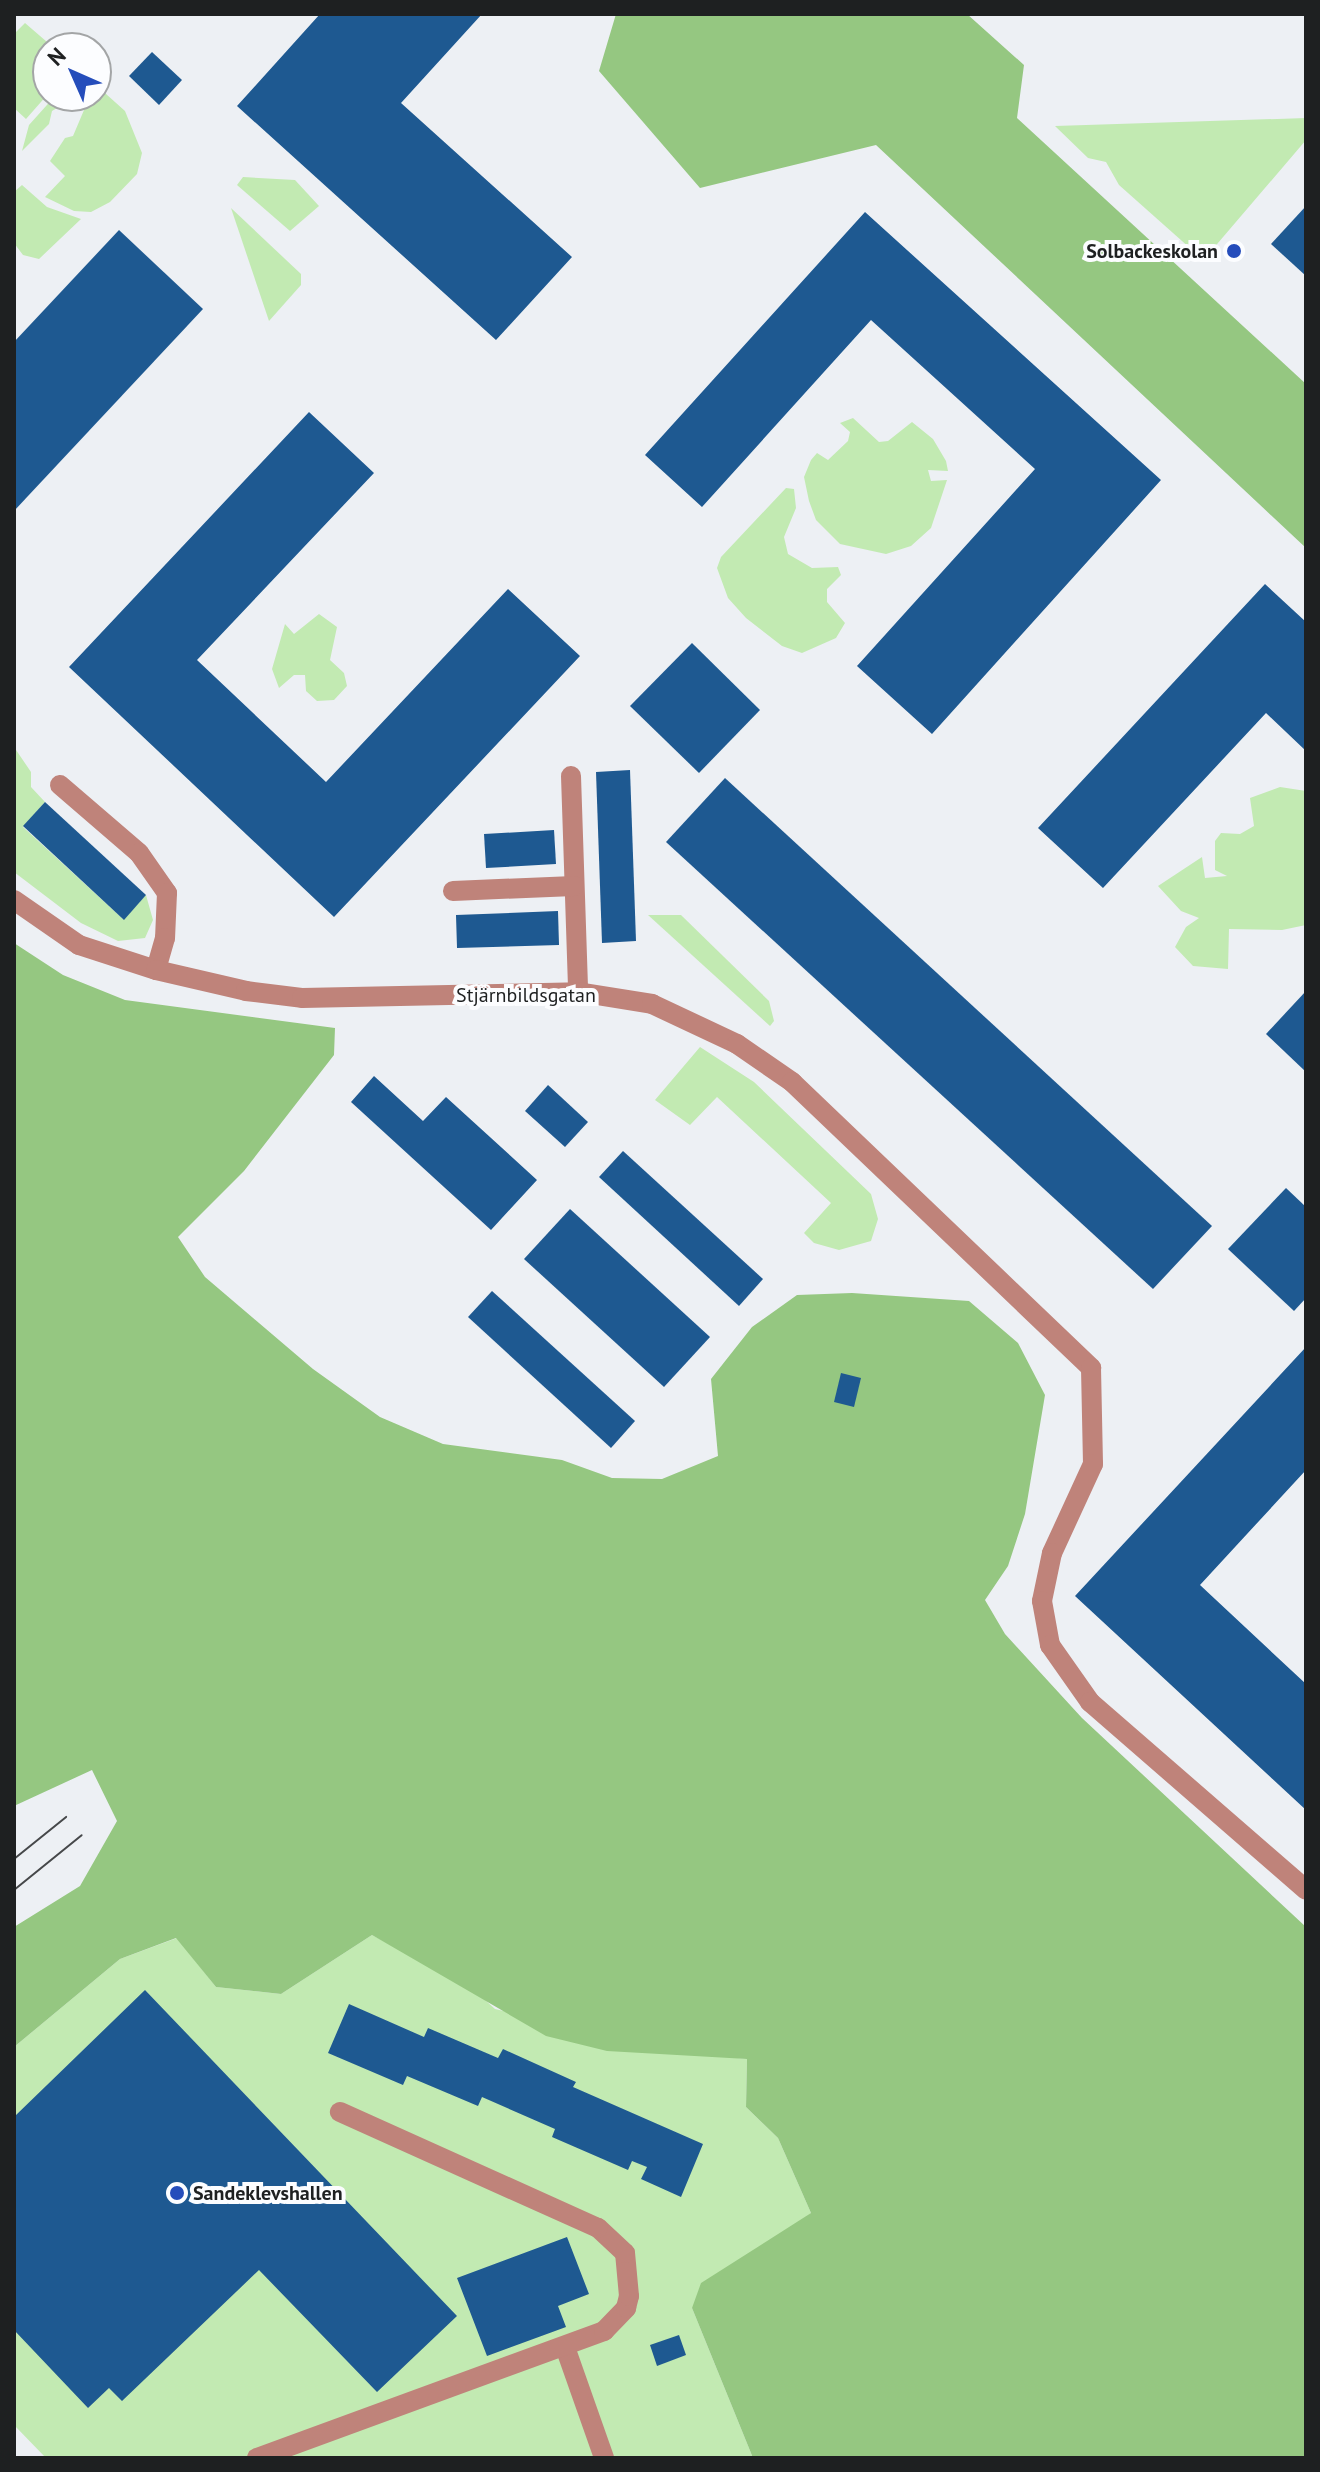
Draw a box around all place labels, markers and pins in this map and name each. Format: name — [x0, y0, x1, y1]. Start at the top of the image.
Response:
place label: Solbackeskolan — [1086, 239, 1218, 263]
marker: Solbackeskolan — [1225, 242, 1243, 260]
place label: Sandeklevshallen — [193, 2181, 343, 2205]
marker: Sandeklevshallen — [168, 2184, 186, 2202]

